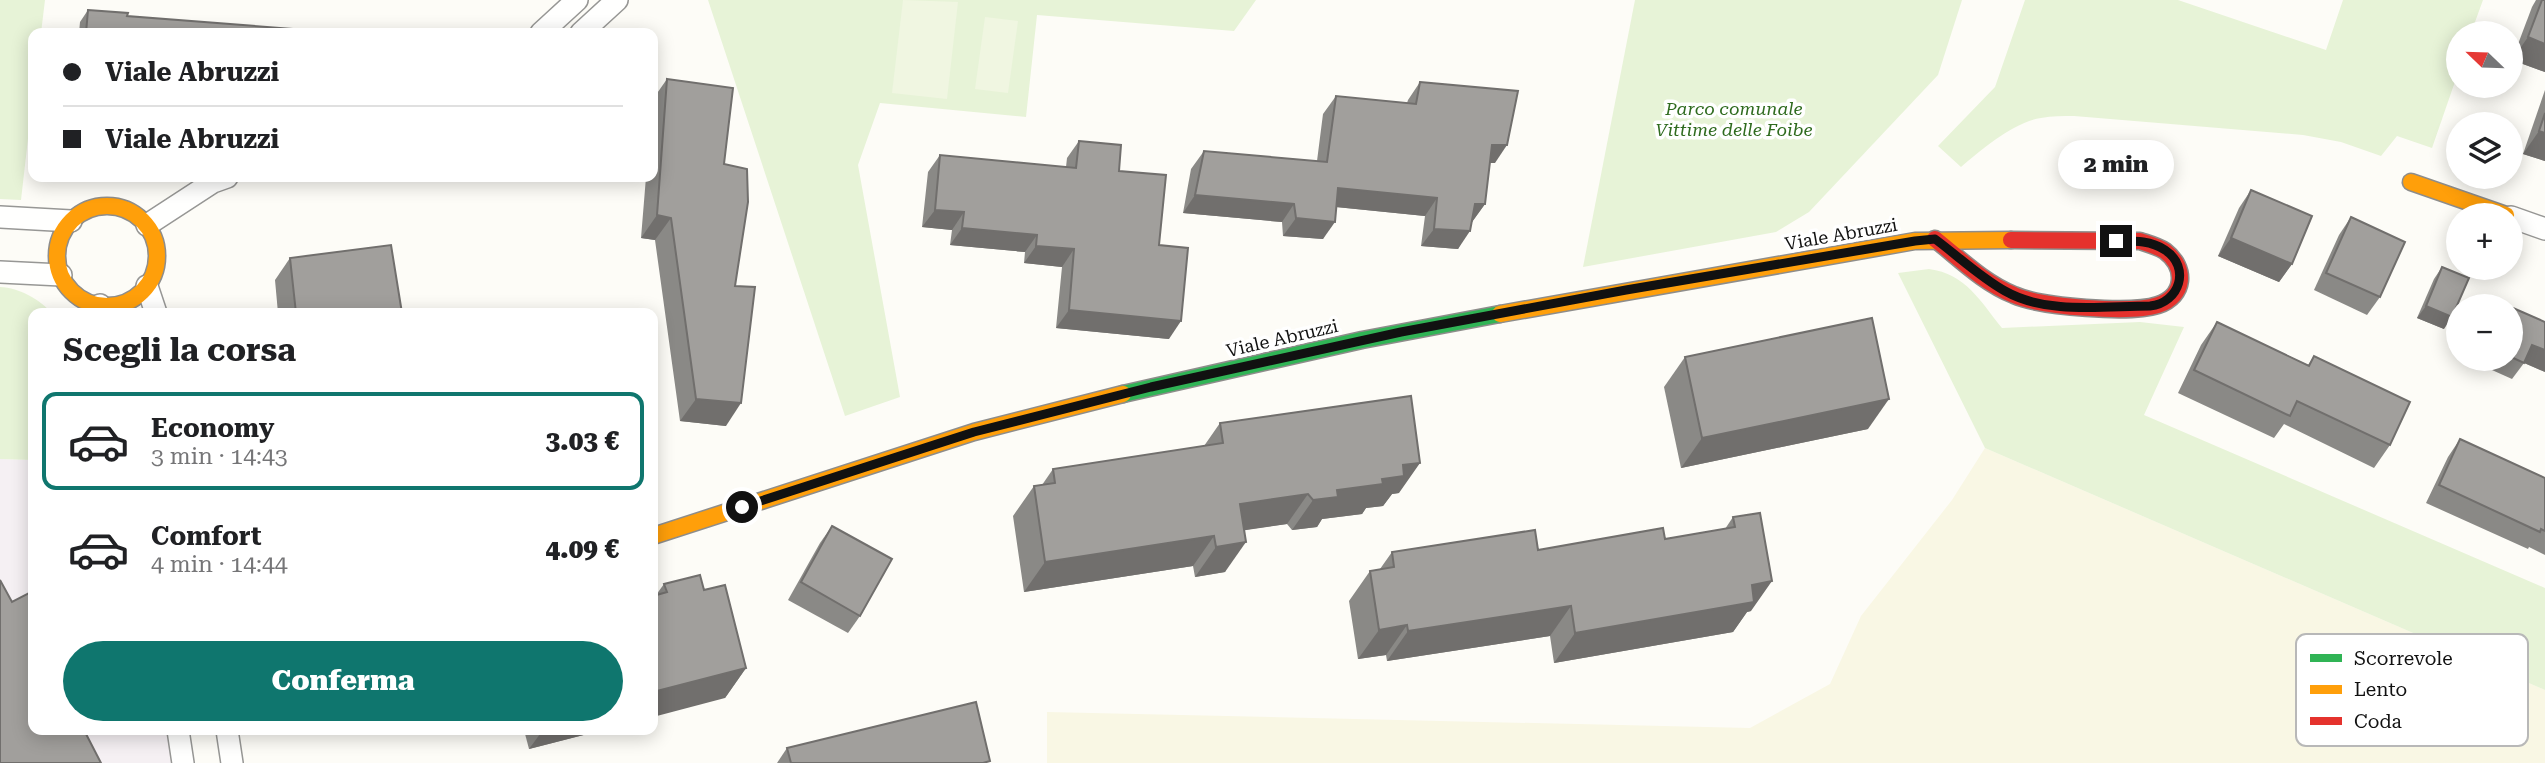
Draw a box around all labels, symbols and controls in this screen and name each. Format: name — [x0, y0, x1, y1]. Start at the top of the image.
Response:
north arrow — [2446, 21, 2524, 98]
map controls — [2446, 21, 2523, 371]
text: Viale Abruzzi — [105, 57, 279, 87]
park label: Parco comunale Vittime delle Foibe — [1655, 98, 1813, 140]
button: layers — [2446, 112, 2523, 189]
text: Viale Abruzzi — [105, 124, 279, 154]
callout: 2 min — [2058, 140, 2174, 188]
text: 2 min — [2084, 151, 2148, 178]
button: + — [2446, 203, 2523, 280]
street label: Viale Abruzzi — [1783, 214, 1899, 254]
route end — [2100, 225, 2132, 257]
button: − — [2446, 294, 2523, 371]
street label: Viale Abruzzi — [1224, 315, 1340, 361]
text: Scegli la corsa — [63, 331, 296, 369]
icon: car — [67, 410, 130, 473]
text: Economy — [151, 413, 274, 443]
text: 3.03 € — [546, 426, 619, 456]
text: 3 min · 14:43 — [151, 443, 288, 470]
route start — [726, 491, 758, 523]
icon: car — [67, 518, 130, 581]
text: Comfort — [151, 521, 261, 551]
text: 4.09 € — [546, 534, 619, 564]
text: 4 min · 14:44 — [151, 551, 288, 578]
legend — [2296, 634, 2528, 746]
button: Conferma — [63, 641, 623, 721]
text: Scorrevole — [2354, 647, 2453, 670]
text: Lento — [2354, 678, 2407, 701]
text: Coda — [2354, 710, 2403, 733]

